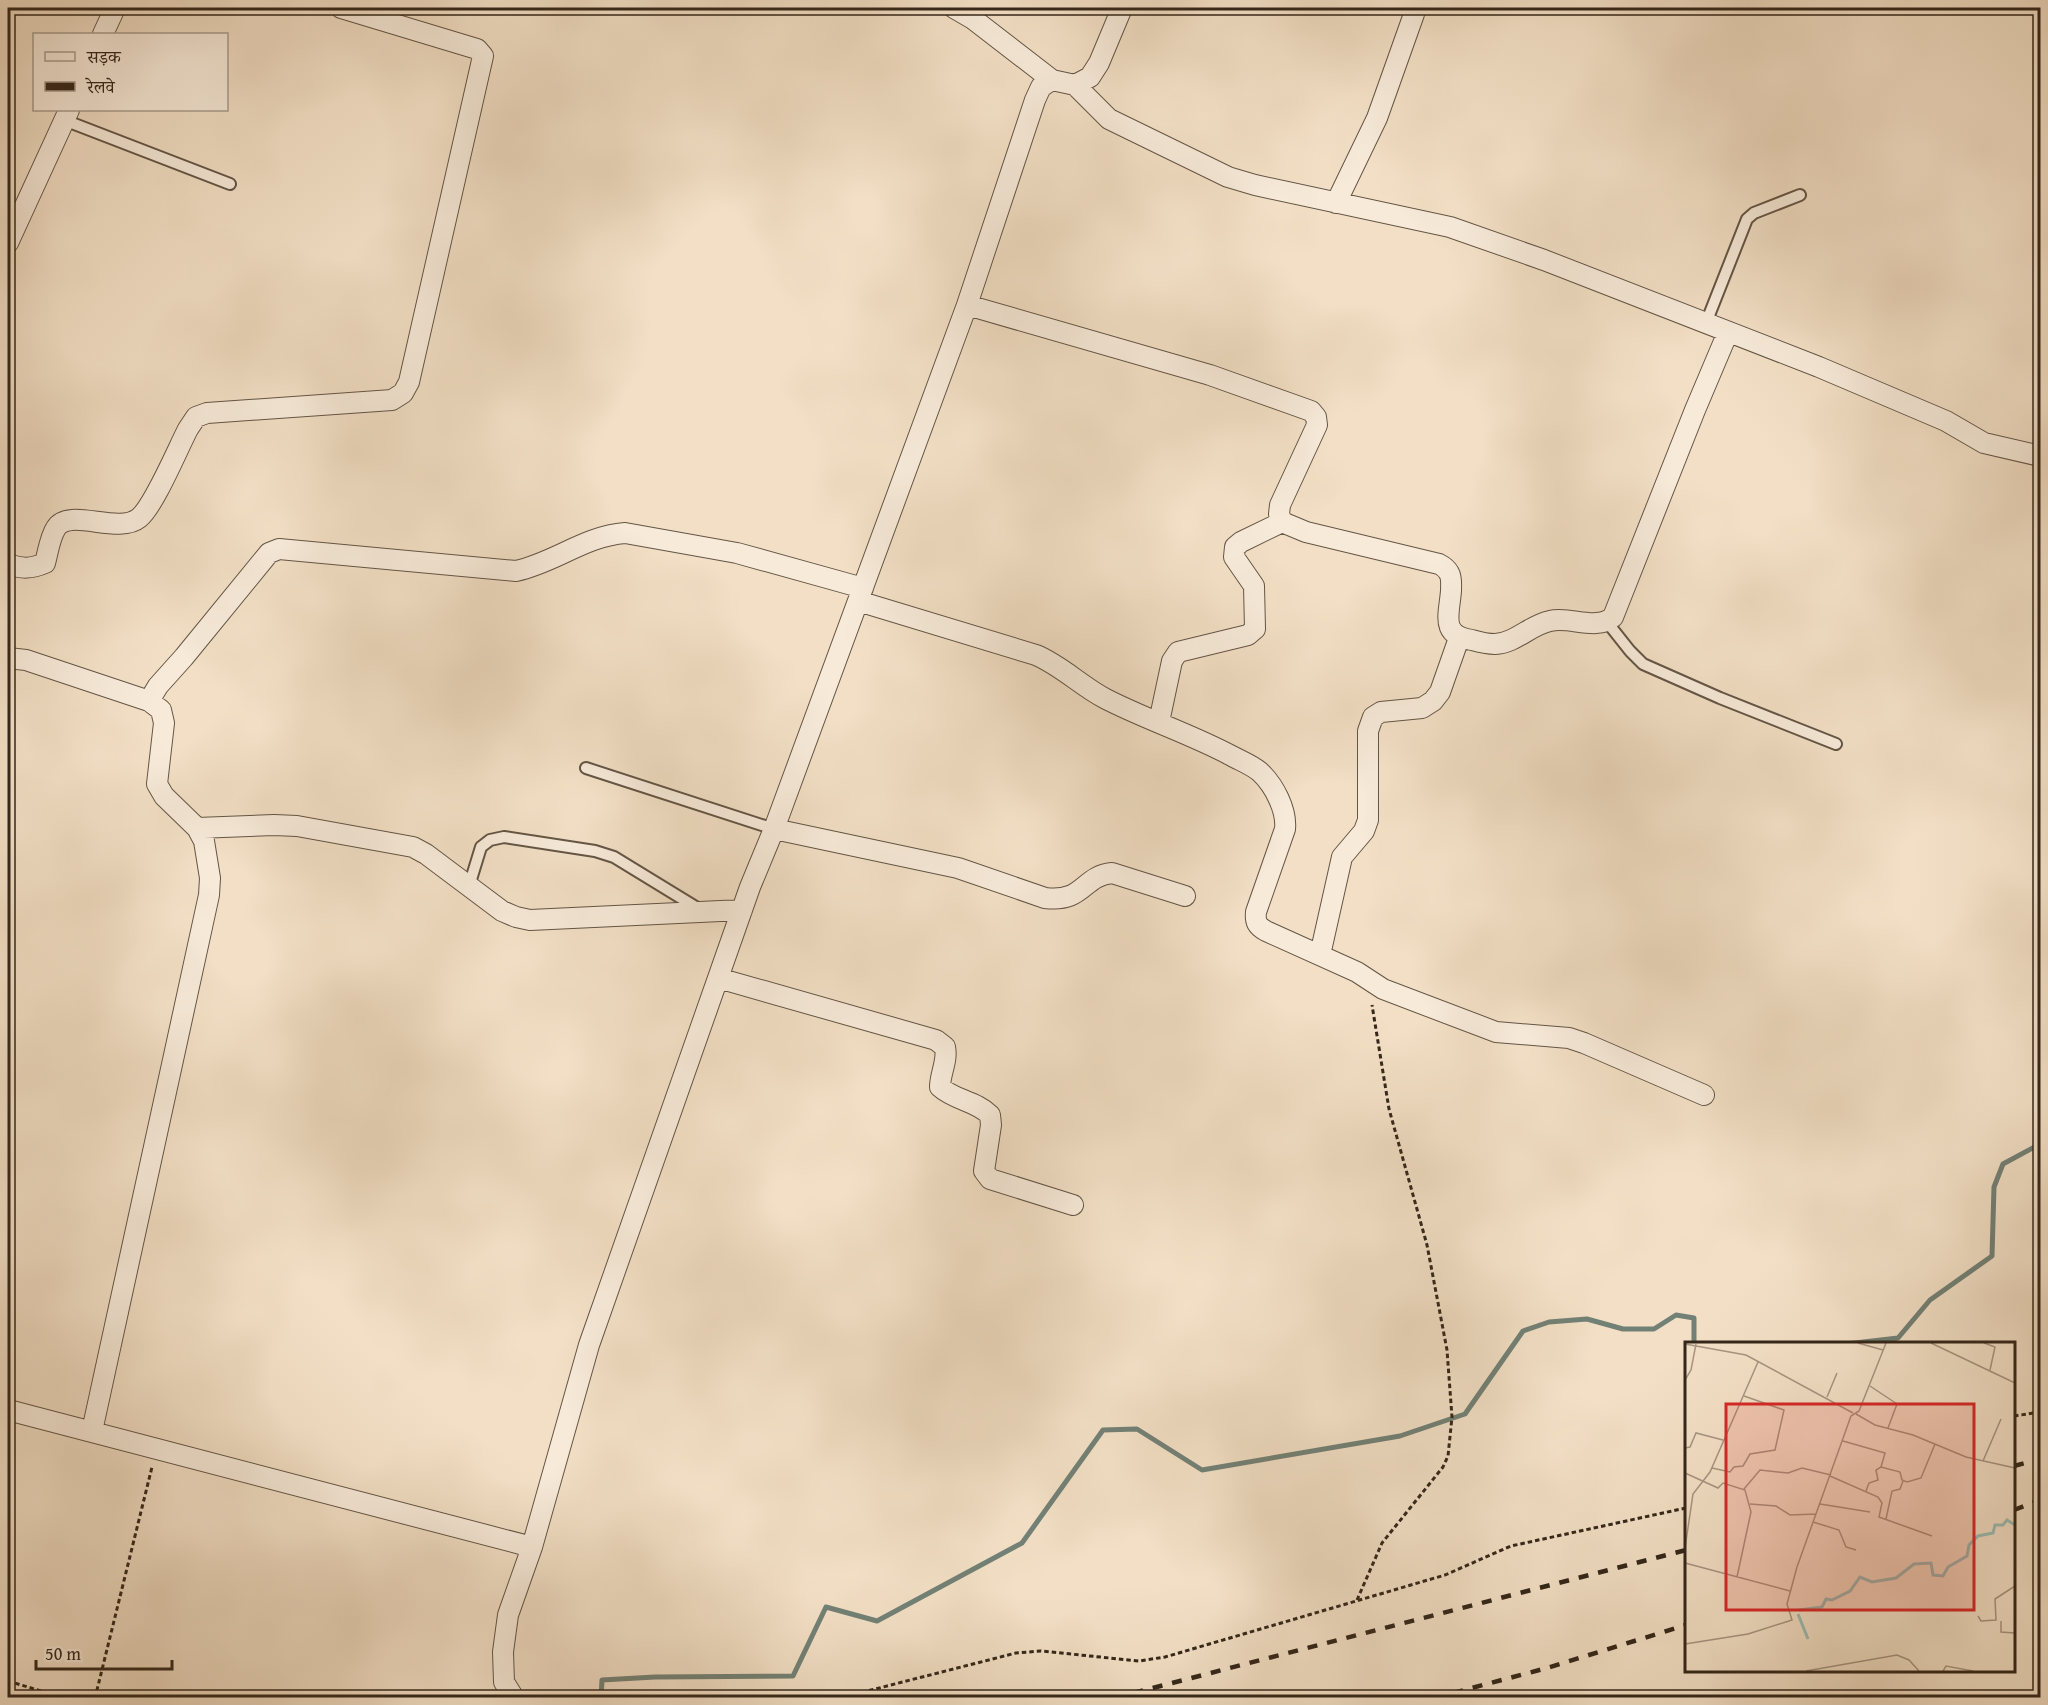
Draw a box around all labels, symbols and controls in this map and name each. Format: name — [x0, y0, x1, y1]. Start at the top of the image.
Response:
legend — [33, 33, 228, 111]
text: सड़क — [86, 43, 122, 70]
text: रेलवे — [85, 73, 116, 100]
inset map — [1685, 1342, 2015, 1672]
scale bar — [36, 1633, 172, 1671]
text: 50 m — [45, 1640, 81, 1667]

